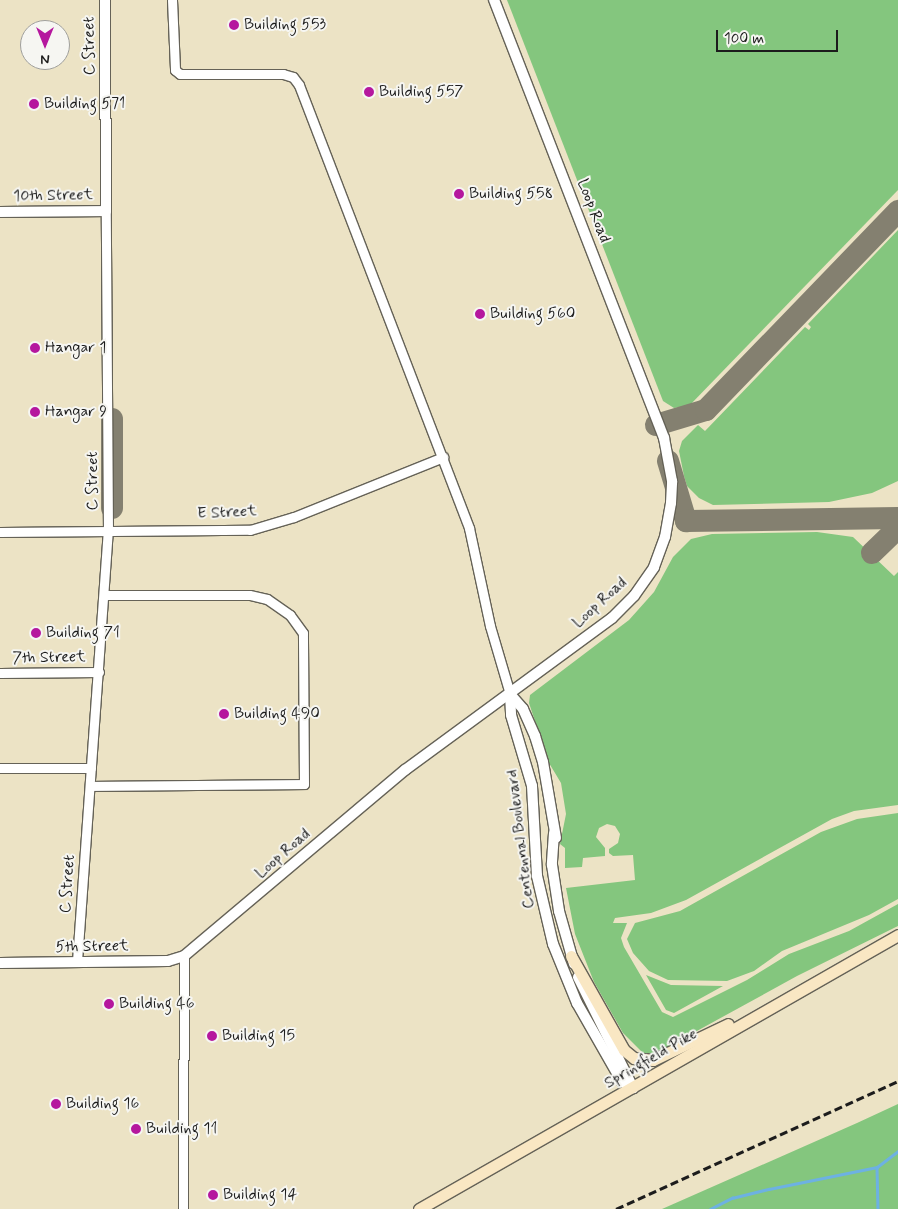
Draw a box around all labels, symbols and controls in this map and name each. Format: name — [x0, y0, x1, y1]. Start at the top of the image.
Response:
street label: C Street — [80, 15, 100, 77]
place label: Building 553 — [244, 15, 326, 35]
marker: Building 553 — [228, 19, 240, 31]
north arrow — [20, 20, 70, 70]
scale bar — [718, 20, 840, 52]
text: 100 m — [724, 29, 764, 49]
text: N — [40, 50, 50, 68]
place label: Building 557 — [379, 82, 463, 102]
marker: Building 557 — [363, 86, 375, 98]
place label: Building 571 — [44, 94, 125, 114]
marker: Building 571 — [28, 98, 40, 110]
street label: Loop Road — [572, 177, 614, 245]
place label: Building 558 — [469, 184, 553, 204]
street label: 10th Street — [13, 186, 93, 206]
marker: Building 558 — [453, 188, 465, 200]
place label: Building 560 — [490, 304, 575, 324]
marker: Building 560 — [474, 308, 486, 320]
place label: Hangar 1 — [45, 338, 107, 358]
marker: Hangar 1 — [29, 342, 41, 354]
place label: Hangar 9 — [45, 402, 107, 422]
marker: Hangar 9 — [29, 406, 41, 418]
street label: C Street — [83, 450, 103, 512]
street label: E Street — [197, 502, 257, 524]
street label: Loop Road — [569, 574, 631, 632]
place label: Building 71 — [46, 623, 120, 643]
marker: Building 71 — [30, 627, 42, 639]
street label: 7th Street — [12, 648, 86, 668]
place label: Building 490 — [234, 704, 320, 724]
marker: Building 490 — [218, 708, 230, 720]
street label: Centennal Boulevard — [503, 768, 539, 910]
street label: Loop Road — [252, 825, 314, 883]
street label: C Street — [56, 853, 80, 915]
street label: 5th Street — [55, 937, 129, 957]
place label: Building 46 — [119, 994, 195, 1014]
marker: Building 46 — [103, 998, 115, 1010]
street label: Springfield Pike — [601, 1025, 701, 1093]
place label: Building 15 — [222, 1026, 295, 1046]
marker: Building 15 — [206, 1030, 218, 1042]
place label: Building 16 — [66, 1094, 139, 1114]
marker: Building 16 — [50, 1098, 62, 1110]
place label: Building 11 — [146, 1119, 217, 1139]
marker: Building 11 — [130, 1123, 142, 1135]
place label: Building 14 — [223, 1185, 297, 1205]
marker: Building 14 — [207, 1189, 219, 1201]

